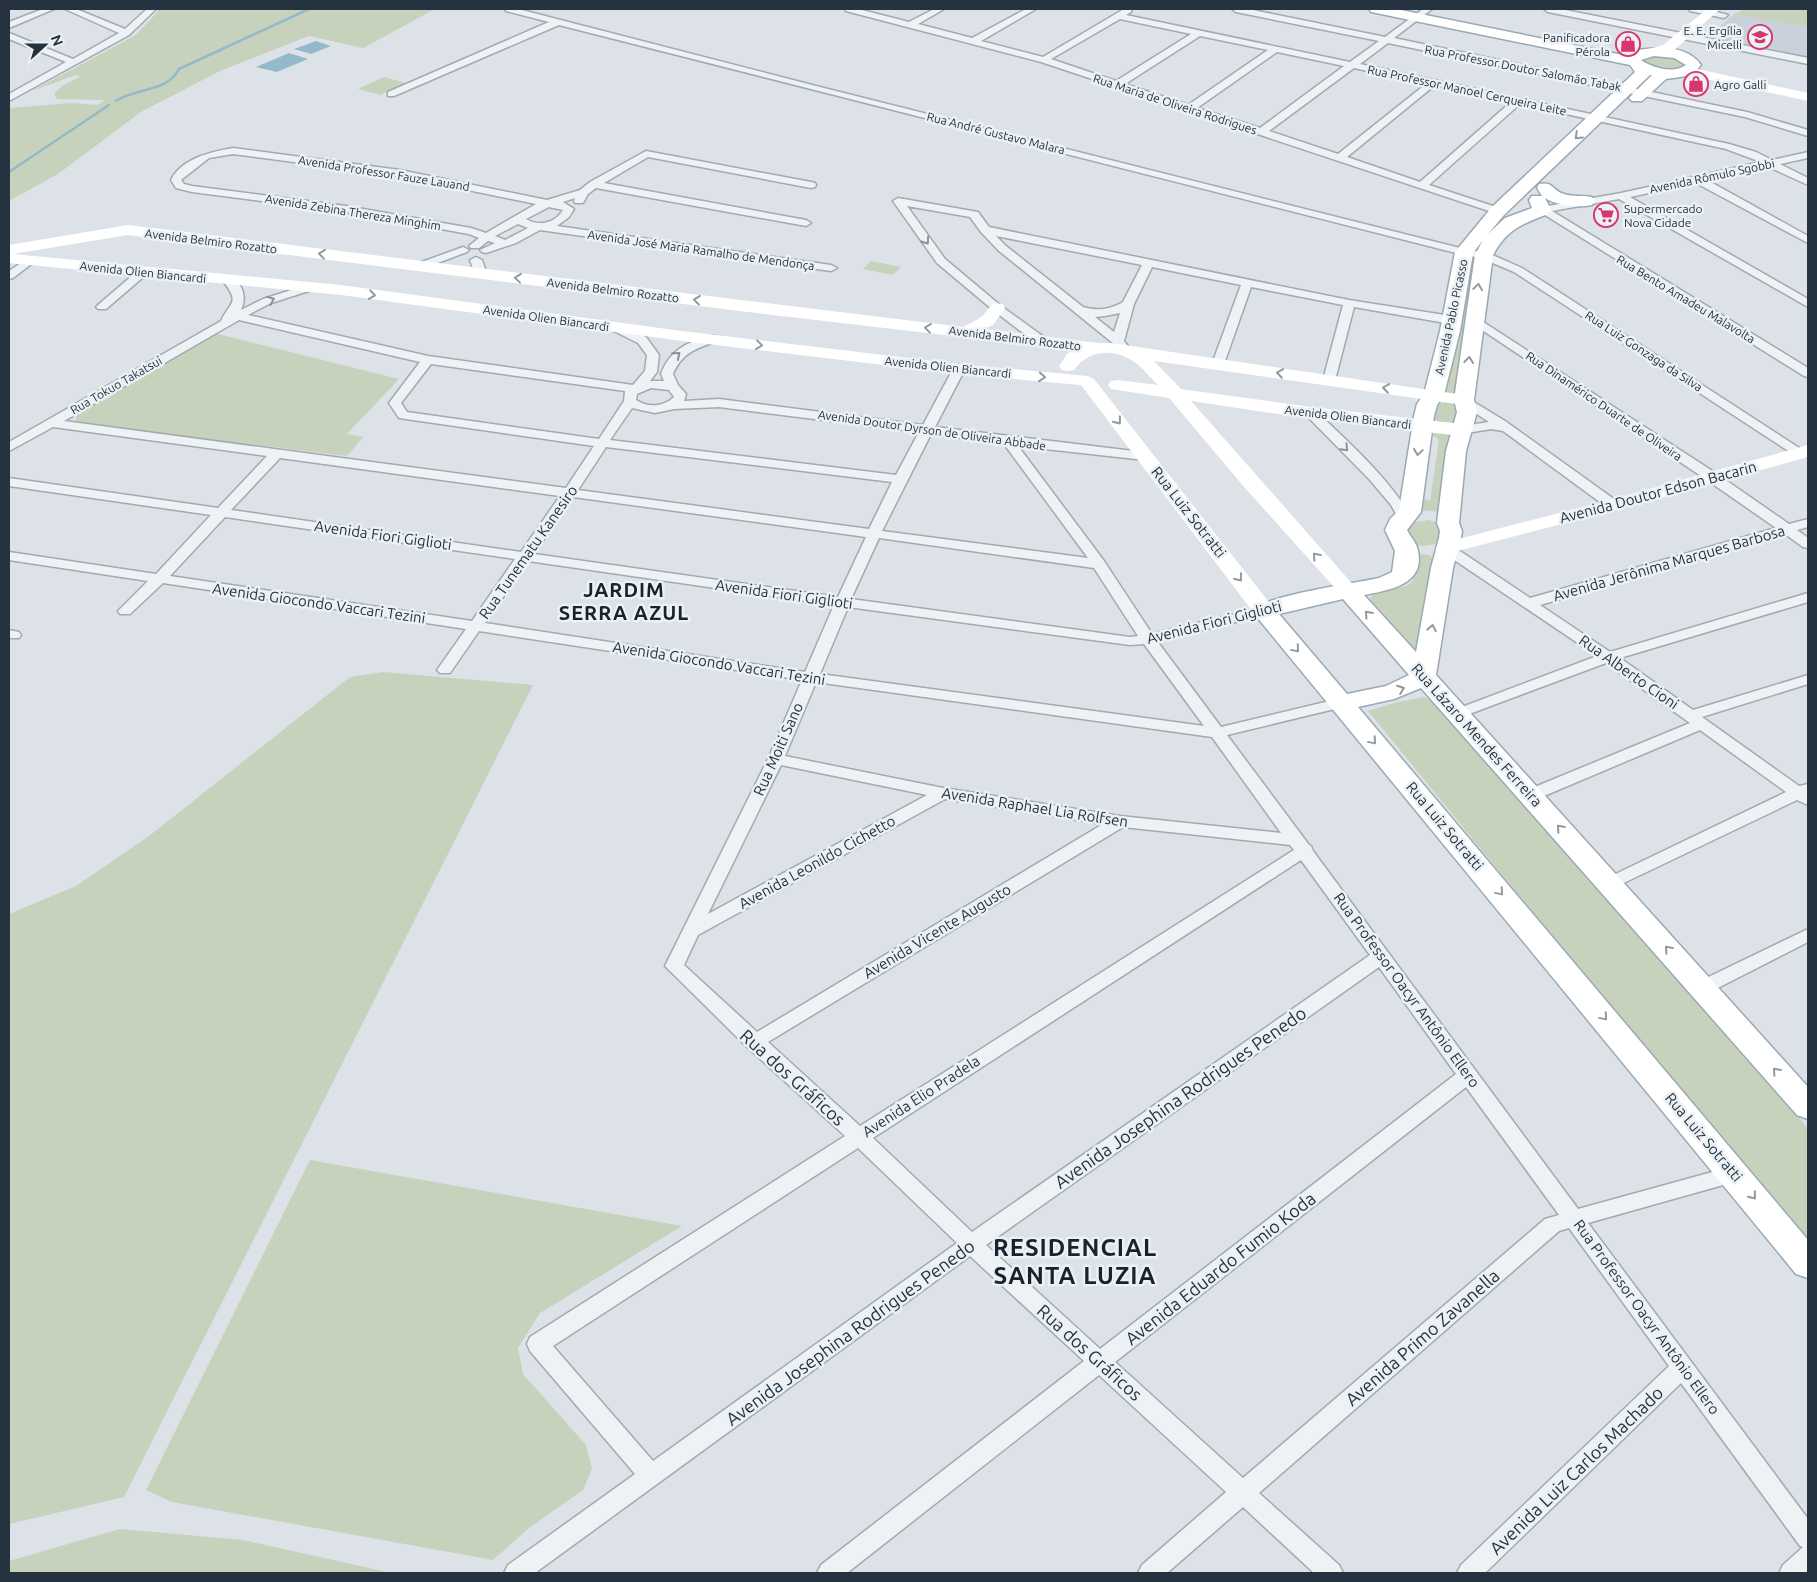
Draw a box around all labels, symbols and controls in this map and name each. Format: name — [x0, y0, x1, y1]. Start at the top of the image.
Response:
north arrow — [20, 20, 70, 70]
place label: E. E. Ergília Micelli — [1684, 24, 1742, 51]
school or university icon: E. E. Ergília Micelli — [1747, 24, 1773, 50]
place label: Panificadora Pérola — [1543, 31, 1610, 58]
shop icon: Panificadora Pérola — [1615, 31, 1641, 57]
text: N — [48, 33, 66, 48]
street label: Rua Professor Doutor Salomão Tabak — [1424, 43, 1622, 93]
street label: Rua Professor Manoel Cerqueira Leite — [1366, 63, 1568, 117]
street label: Rua Maria de Oliveira Rodrigues — [1092, 71, 1258, 137]
shop icon: Agro Galli — [1683, 71, 1709, 97]
place label: Agro Galli — [1714, 78, 1766, 91]
street label: Rua André Gustavo Malara — [926, 110, 1066, 156]
one-way arrow — [1574, 130, 1583, 139]
street label: Avenida Professor Fauze Lauand — [297, 153, 471, 193]
street label: Avenida Rômulo Sgobbi — [1648, 156, 1776, 196]
street label: Avenida Zebina Thereza Minghim — [264, 192, 442, 232]
supermarket icon: Supermercado Nova Cidade — [1593, 202, 1619, 228]
place label: Supermercado Nova Cidade — [1624, 202, 1703, 229]
street label: Avenida Belmiro Rozatto — [144, 226, 278, 256]
street label: Avenida José Maria Ramalho de Mendonça — [587, 228, 815, 272]
one-way arrow — [920, 235, 929, 244]
one-way arrow — [318, 249, 326, 260]
street label: Rua Bento Amadeu Malavolta — [1614, 252, 1758, 346]
street label: Avenida Pablo Picasso — [1432, 258, 1470, 376]
street label: Avenida Olien Biancardi — [79, 259, 207, 285]
one-way arrow — [514, 273, 522, 284]
street label: Avenida Belmiro Rozatto — [546, 275, 680, 305]
one-way arrow — [1472, 283, 1483, 291]
one-way arrow — [369, 289, 377, 300]
one-way arrow — [266, 295, 275, 306]
one-way arrow — [693, 296, 701, 306]
street label: Avenida Olien Biancardi — [482, 303, 610, 333]
street label: Rua Luiz Gonzaga da Silva — [1583, 308, 1705, 394]
one-way arrow — [924, 323, 932, 334]
street label: Avenida Belmiro Rozatto — [948, 323, 1082, 353]
one-way arrow — [755, 339, 763, 350]
street label: Rua Dinamérico Duarte de Oliveira — [1524, 349, 1684, 463]
one-way arrow — [672, 351, 681, 360]
street label: Rua Tokuo Takatsui — [68, 354, 164, 416]
street label: Avenida Olien Biancardi — [884, 354, 1012, 380]
one-way arrow — [1463, 356, 1474, 364]
one-way arrow — [1276, 369, 1285, 379]
one-way arrow — [1038, 371, 1046, 382]
one-way arrow — [1382, 383, 1390, 394]
street label: Avenida Olien Biancardi — [1284, 403, 1412, 431]
street label: Avenida Doutor Dyrson de Oliveira Abbade — [817, 408, 1047, 452]
one-way arrow — [1113, 415, 1121, 424]
one-way arrow — [1339, 442, 1348, 451]
one-way arrow — [1414, 447, 1424, 456]
street label: Avenida Doutor Edson Bacarin — [1558, 458, 1758, 526]
street label: Rua Luiz Sotratti — [1148, 463, 1230, 561]
street label: Rua Tunematu Kanesiro — [475, 482, 581, 622]
street label: Avenida Fiori Giglioti — [313, 517, 453, 553]
street label: Avenida Jerônima Marques Barbosa — [1551, 522, 1787, 604]
one-way arrow — [1313, 552, 1322, 561]
one-way arrow — [1233, 572, 1241, 581]
street label: Avenida Fiori Giglioti — [714, 576, 854, 612]
district label: JARDIM SERRA AZUL — [559, 578, 689, 624]
street label: Avenida Giocondo Vaccari Tezini — [211, 580, 427, 626]
street label: Avenida Fiori Giglioti — [1145, 597, 1283, 647]
one-way arrow — [1365, 610, 1374, 619]
one-way arrow — [1427, 624, 1437, 632]
street label: Rua Alberto Cioni — [1576, 631, 1682, 713]
street label: Avenida Giocondo Vaccari Tezini — [612, 638, 826, 688]
one-way arrow — [1290, 643, 1299, 652]
street label: Rua Lázaro Mendes Ferreira — [1408, 660, 1546, 810]
one-way arrow — [1397, 685, 1405, 695]
street label: Rua Moiti Sano — [750, 700, 806, 798]
one-way arrow — [1367, 735, 1376, 744]
street label: Rua Luiz Sotratti — [1403, 778, 1487, 874]
street label: Avenida Raphael Lia Rolfsen — [941, 784, 1129, 830]
street label: Avenida Leonildo Cichetto — [736, 812, 898, 912]
one-way arrow — [1557, 824, 1566, 833]
street label: Avenida Vicente Augusto — [860, 880, 1014, 982]
one-way arrow — [1494, 887, 1503, 896]
street label: Rua Professor Oacyr Antônio Ellero — [1331, 889, 1483, 1091]
one-way arrow — [1665, 946, 1674, 955]
street label: Avenida Josephina Rodrigues Penedo — [1050, 1002, 1310, 1192]
one-way arrow — [1598, 1011, 1607, 1020]
street label: Rua dos Gráficos — [737, 1025, 850, 1129]
street label: Avenida Elio Pradela — [859, 1052, 983, 1140]
one-way arrow — [1773, 1067, 1782, 1076]
street label: Rua Luiz Sotratti — [1662, 1089, 1746, 1185]
street label: Avenida Eduardo Fumio Koda — [1121, 1188, 1319, 1348]
one-way arrow — [1747, 1190, 1755, 1199]
street label: Rua Professor Oacyr Antônio Ellero — [1571, 1216, 1723, 1418]
district label: RESIDENCIAL SANTA LUZIA — [993, 1234, 1157, 1289]
street label: Avenida Josephina Rodrigues Penedo — [722, 1235, 978, 1429]
street label: Avenida Primo Zavanella — [1341, 1265, 1503, 1409]
street label: Rua dos Gráficos — [1034, 1300, 1147, 1404]
street label: Avenida Luiz Carlos Machado — [1485, 1382, 1667, 1558]

